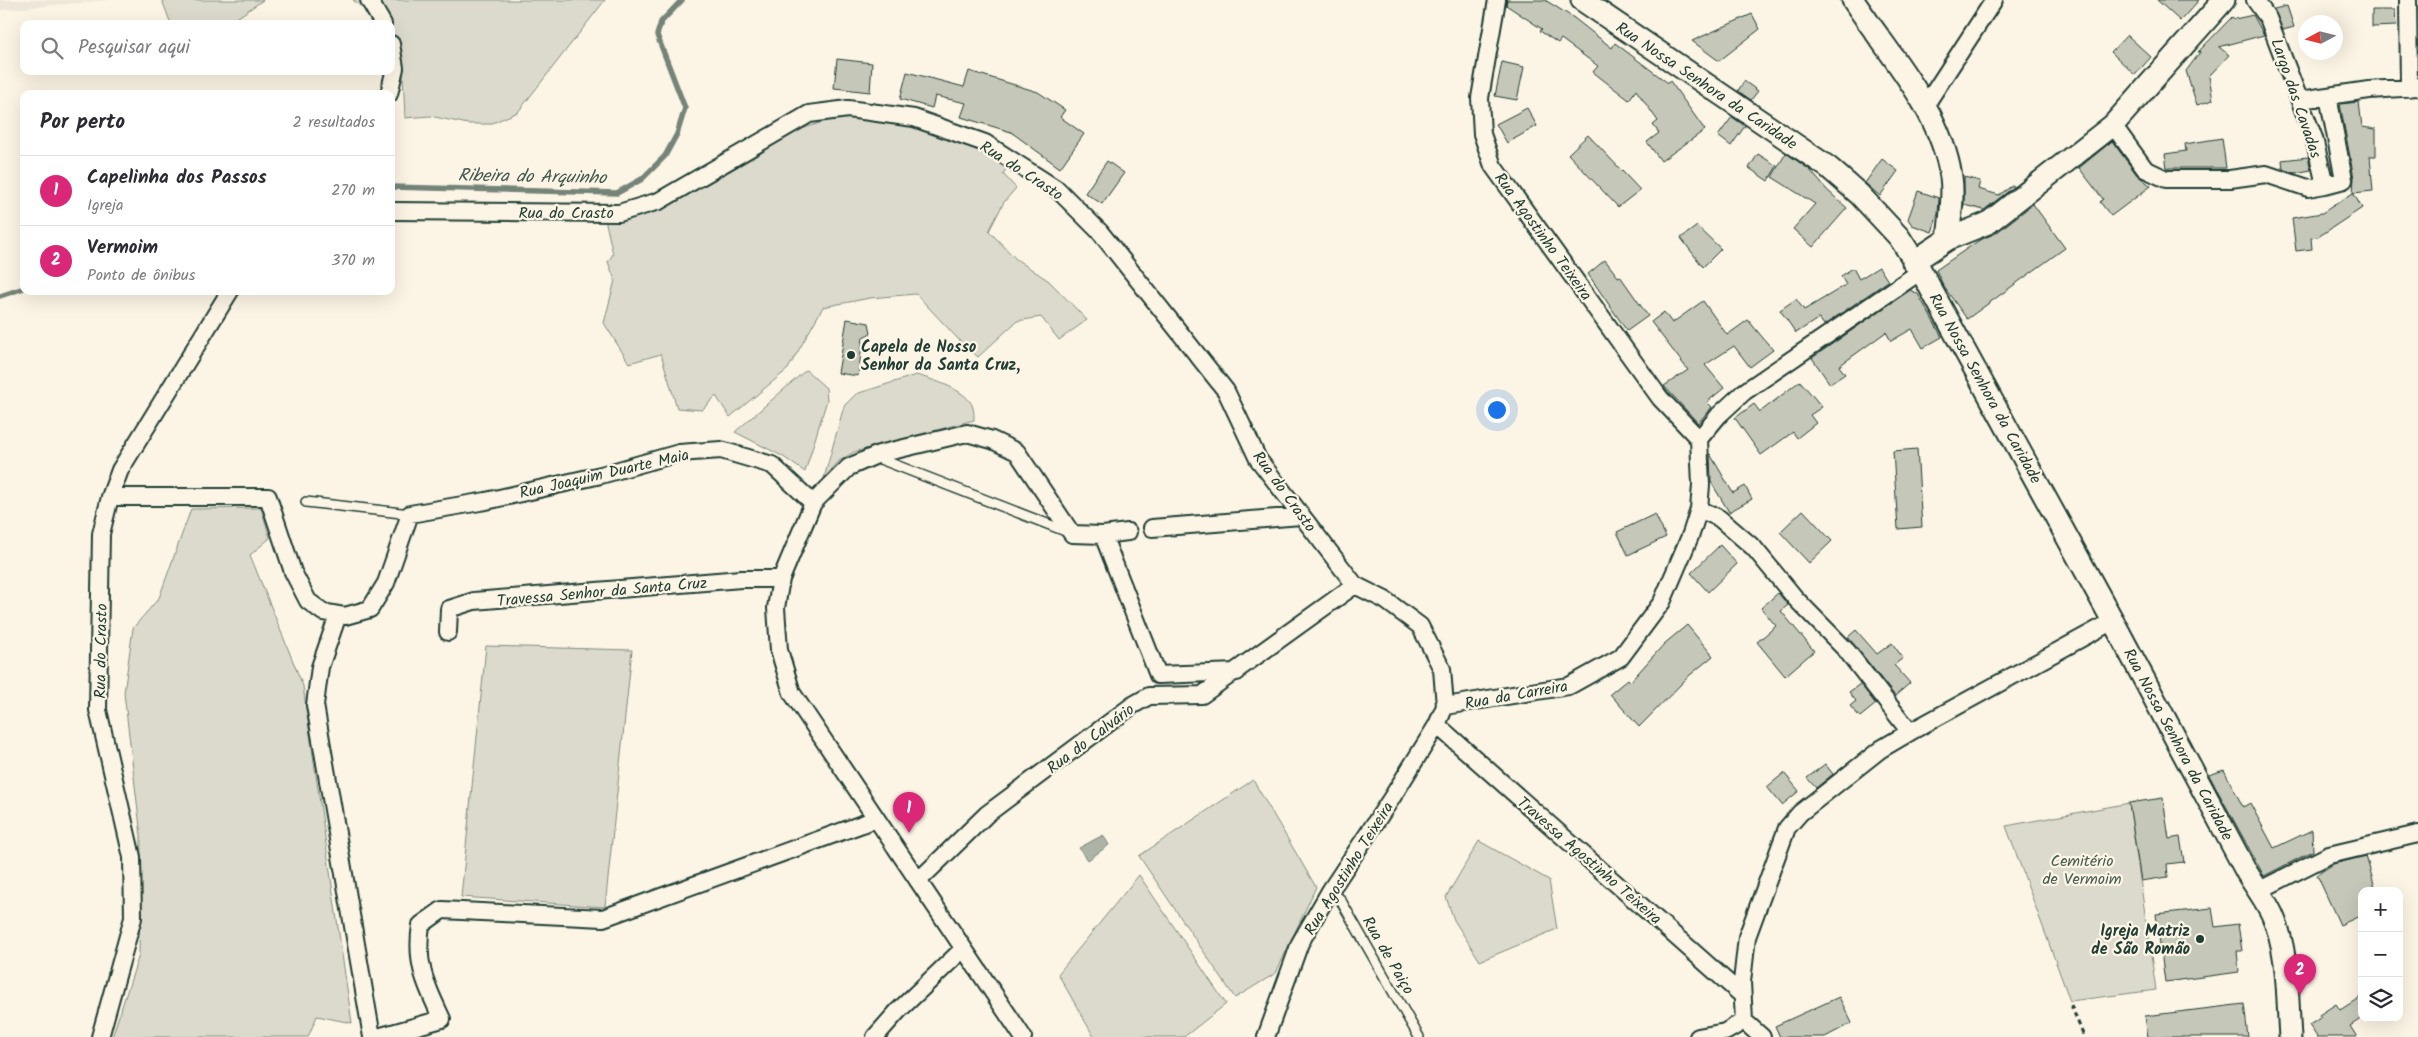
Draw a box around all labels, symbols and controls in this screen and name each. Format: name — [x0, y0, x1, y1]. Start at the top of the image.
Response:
north arrow — [2298, 15, 2343, 60]
street label: Rua Nossa Senhora da Caridade — [1610, 16, 1802, 157]
search box — [20, 20, 395, 75]
text: Pesquisar aqui — [78, 33, 190, 63]
icon: search — [38, 34, 66, 62]
street label: Largo das Cavadas — [2263, 35, 2328, 162]
text: Por perto — [40, 106, 125, 139]
text: 2 resultados — [293, 110, 375, 135]
street label: Rua do Crasto — [974, 135, 1068, 208]
water label: Ribeira do Arquinho — [458, 162, 608, 193]
text: Capelinha dos Passos — [87, 163, 267, 193]
street label: Rua Agostinho Teixeira — [1488, 168, 1598, 306]
text: 1 — [54, 178, 58, 203]
text: 270 m — [331, 178, 375, 203]
text: Igreja — [87, 193, 124, 218]
street label: Rua do Crasto — [518, 201, 614, 226]
text: Vermoim — [87, 233, 158, 263]
text: 2 — [51, 248, 61, 273]
text: 370 m — [331, 248, 375, 273]
text: Ponto de ônibus — [87, 263, 195, 288]
street label: Rua Nossa Senhora da Caridade — [1922, 289, 2048, 489]
place label: Capela de Nosso Senhor da Santa Cruz, — [861, 335, 1020, 378]
marker: Capela de Nosso Senhor da Santa Cruz, — [845, 349, 857, 361]
your location — [1484, 397, 1510, 423]
street label: Rua Joaquim Duarte Maia — [517, 443, 692, 506]
street label: Rua do Crasto — [1246, 446, 1322, 538]
street label: Travessa Senhor da Santa Cruz — [496, 571, 708, 614]
street label: Rua do Crasto — [88, 603, 115, 699]
street label: Rua Nossa Senhora da Caridade — [2116, 644, 2239, 845]
street label: Rua da Carreira — [1463, 674, 1570, 717]
street label: Rua do Calvário — [1042, 698, 1140, 781]
street label: Travessa Agostinho Teixeira — [1511, 791, 1667, 931]
pin: 1 — [893, 792, 925, 833]
street label: Rua Agostinho Teixeira — [1298, 797, 1401, 940]
park label: Cemitério de Vermoim — [2042, 849, 2122, 892]
map controls — [2358, 887, 2403, 1022]
button: + — [2358, 887, 2403, 932]
street label: Rua de Paiço — [1355, 912, 1420, 1000]
place label: Igreja Matriz de São Romão — [2091, 919, 2190, 962]
button: − — [2358, 932, 2403, 977]
marker: Igreja Matriz de São Romão — [2194, 933, 2206, 945]
pin: 2 — [2284, 954, 2316, 995]
button: layers — [2358, 977, 2403, 1022]

